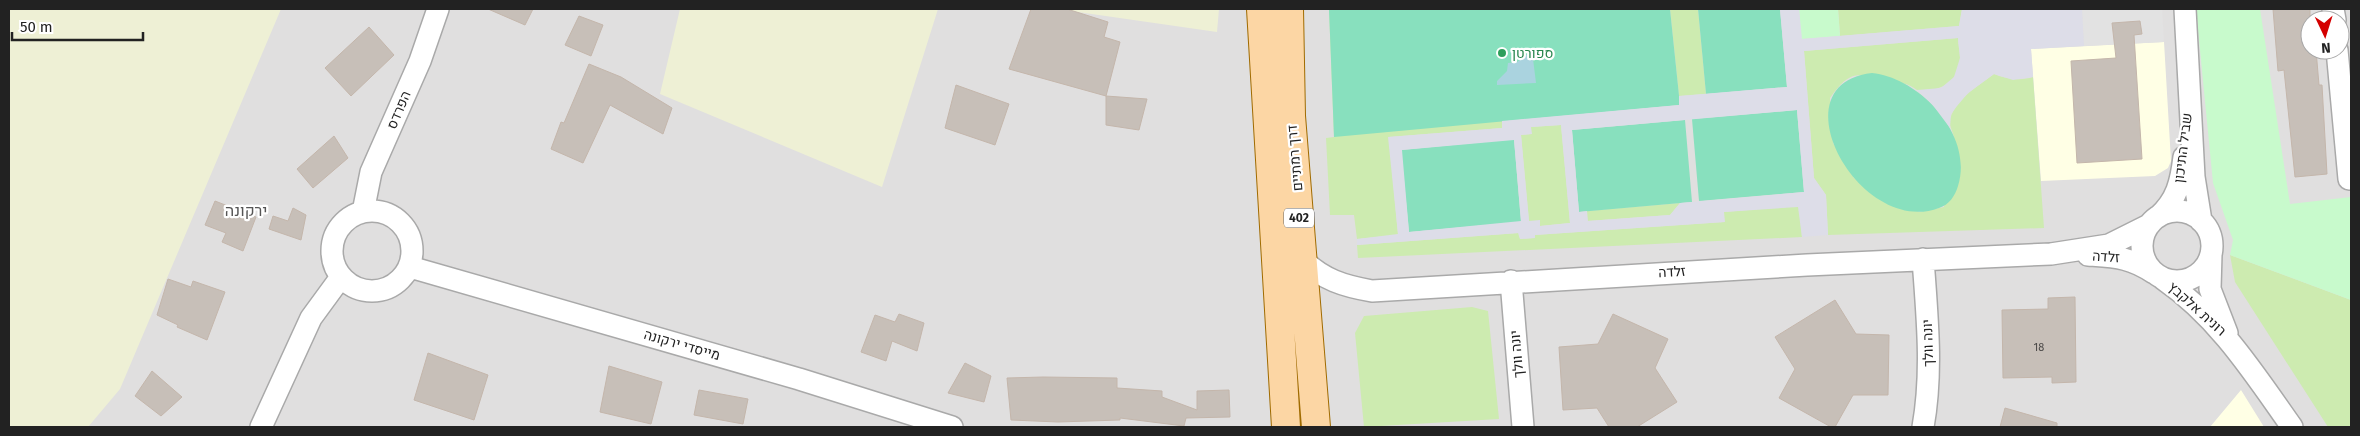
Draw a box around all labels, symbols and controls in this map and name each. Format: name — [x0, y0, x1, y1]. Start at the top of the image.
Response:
scale bar — [12, 10, 144, 42]
north arrow — [2300, 10, 2350, 60]
text: 50 m — [20, 18, 53, 36]
text: N — [2321, 39, 2331, 56]
place label: ספורטן — [1512, 45, 1553, 62]
marker: ספורטן — [1496, 47, 1508, 59]
street label: הפרדס — [383, 88, 415, 132]
street label: שביל התיכון — [2170, 112, 2196, 184]
street label: דרך רמתיים — [1284, 124, 1306, 192]
district label: ירקונה — [225, 201, 267, 220]
road number: 402 — [1284, 208, 1314, 228]
street label: זלדה — [2092, 248, 2120, 266]
street label: זלדה — [1658, 263, 1686, 281]
street label: רונית אלקבץ — [2164, 278, 2230, 340]
street label: יונה וולך — [1919, 319, 1937, 367]
street label: מייסדי ירקונה — [642, 326, 722, 364]
street label: יונה וולך — [1506, 329, 1528, 379]
house number: 18 — [2034, 341, 2044, 354]

